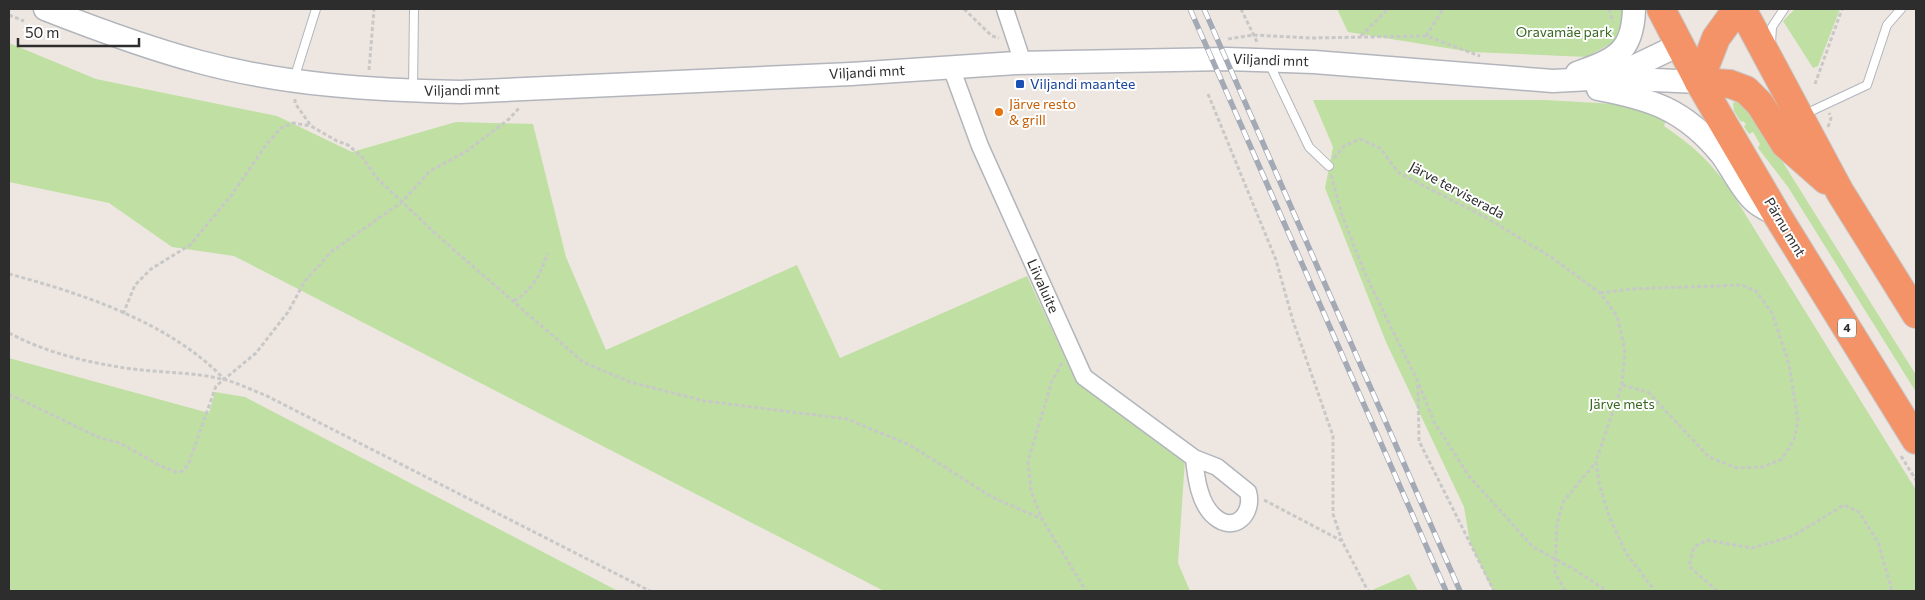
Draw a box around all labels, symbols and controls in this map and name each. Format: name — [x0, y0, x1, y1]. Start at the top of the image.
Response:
scale bar — [18, 15, 139, 47]
text: 50 m — [25, 23, 59, 41]
park label: Oravamäe park — [1516, 23, 1613, 40]
street label: Viljandi mnt — [1233, 50, 1310, 69]
street label: Viljandi mnt — [829, 61, 906, 82]
place label: Viljandi maantee — [1030, 75, 1135, 92]
marker: Viljandi maantee — [1014, 78, 1026, 90]
street label: Viljandi mnt — [424, 80, 500, 99]
place label: Järve resto & grill — [1009, 95, 1076, 128]
marker: Järve resto & grill — [993, 106, 1005, 118]
street label: Järve terviserada — [1407, 157, 1508, 222]
street label: Pärnu mnt — [1761, 194, 1810, 260]
street label: Liivaluite — [1024, 256, 1063, 316]
road number: 4 — [1838, 318, 1856, 338]
park label: Järve mets — [1589, 395, 1655, 412]

